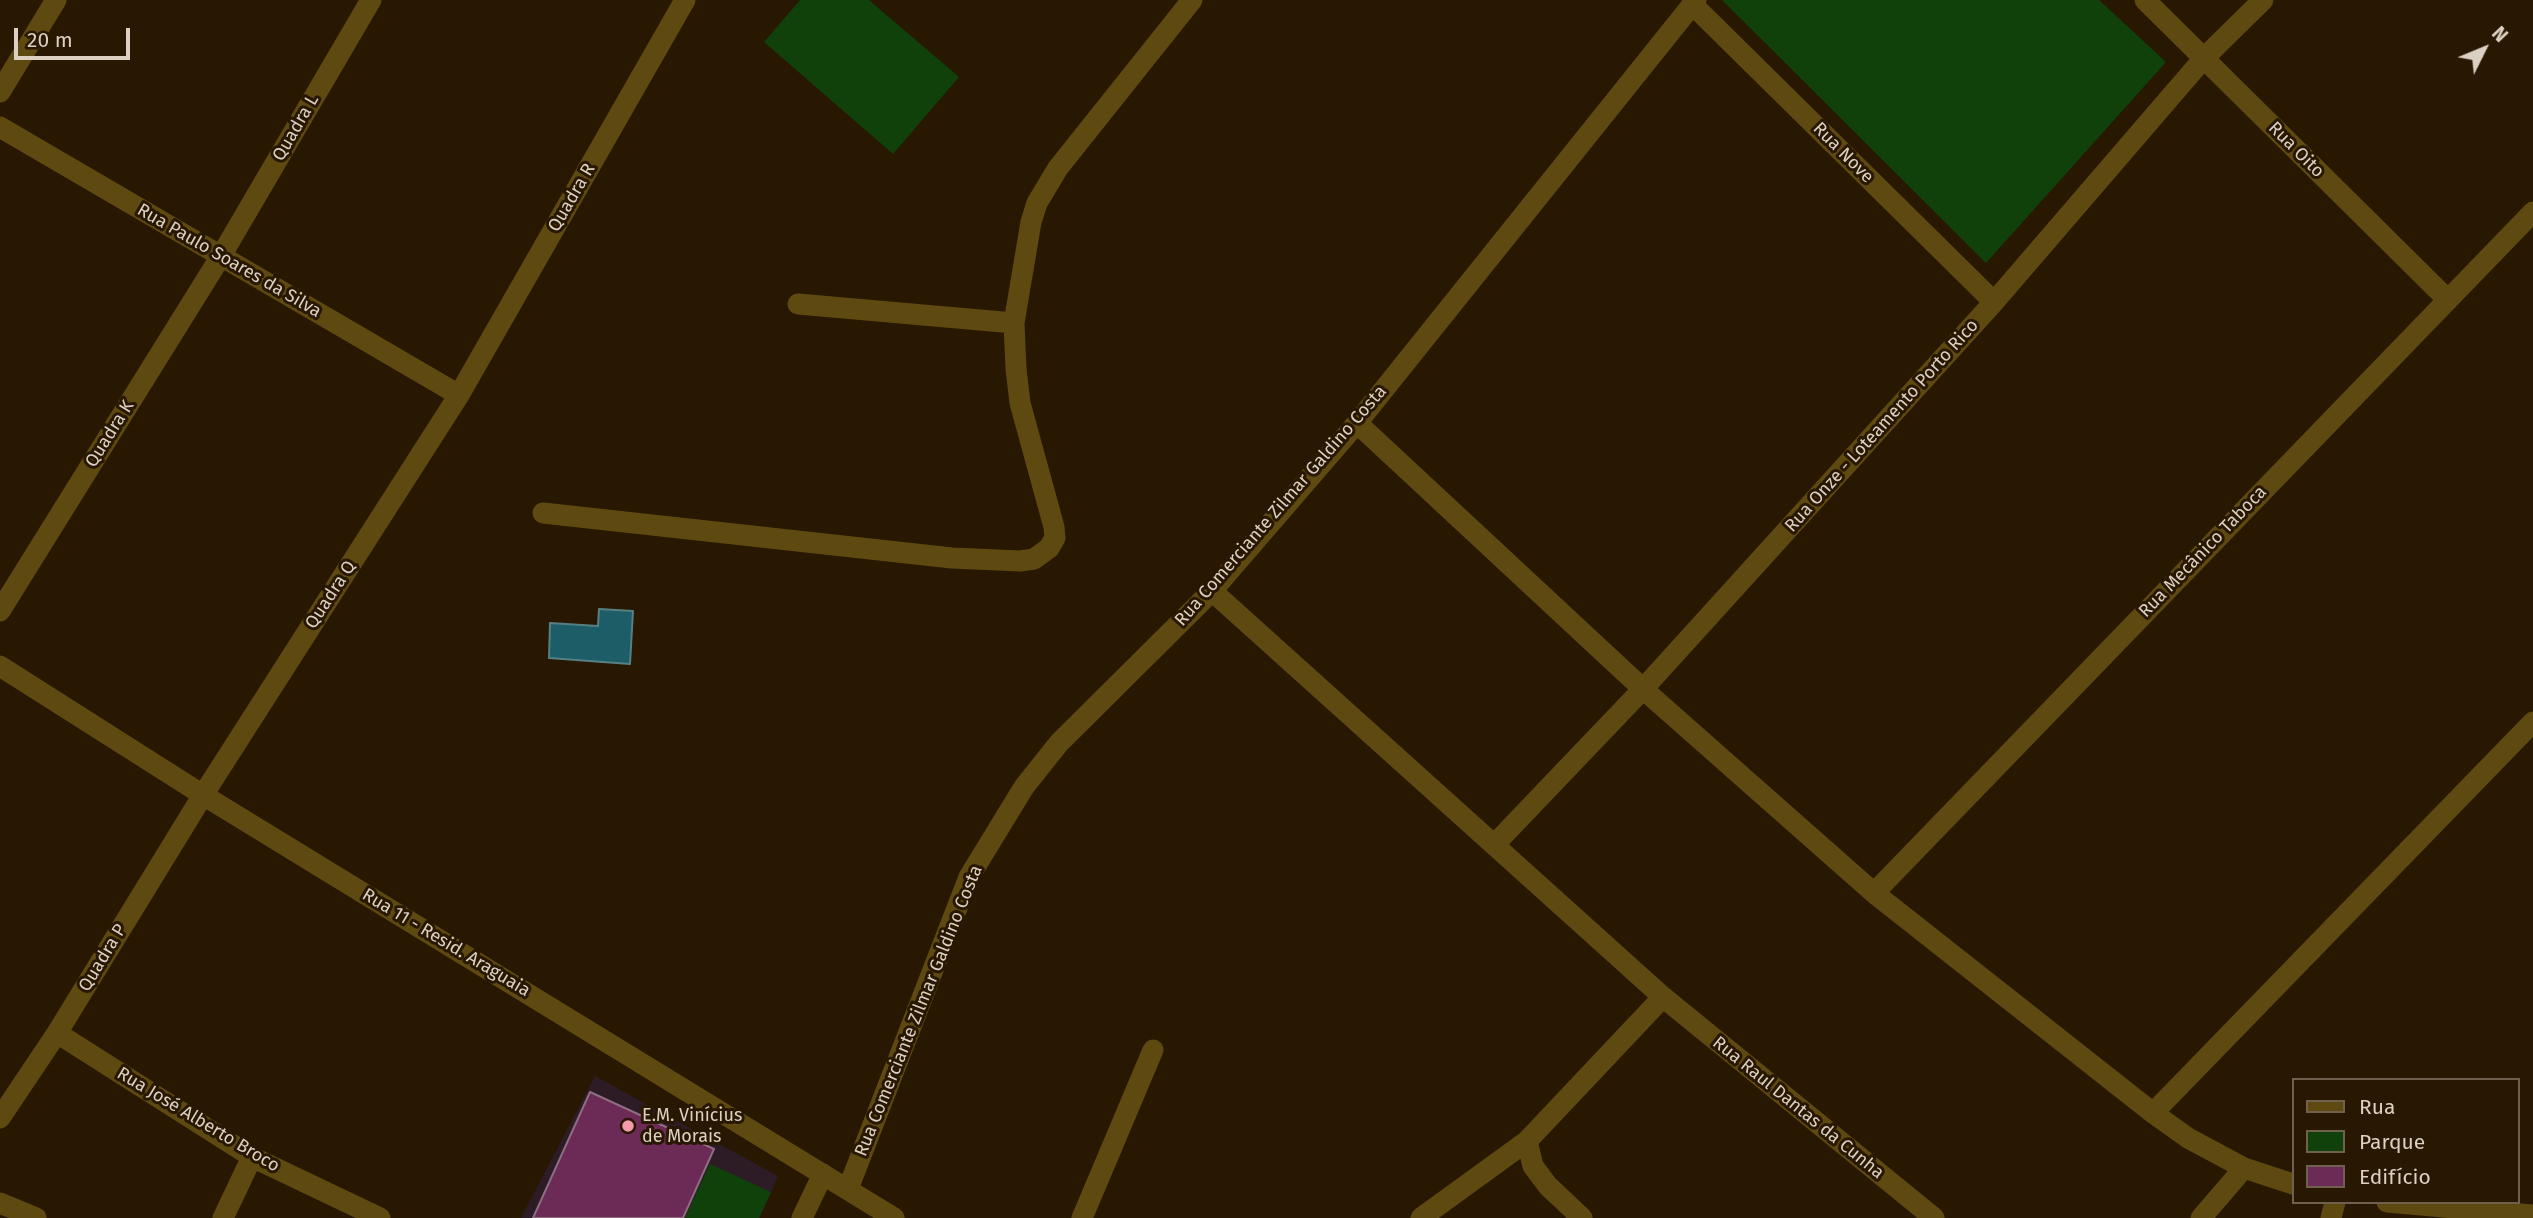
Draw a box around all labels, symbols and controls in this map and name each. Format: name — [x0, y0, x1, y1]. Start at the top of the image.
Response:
scale bar — [18, 14, 133, 58]
north arrow — [2449, 14, 2519, 84]
text: N — [2487, 22, 2512, 47]
text: 20 m — [27, 27, 73, 53]
street label: Quadra L — [268, 91, 324, 165]
street label: Rua Nove — [1808, 118, 1878, 188]
street label: Rua Oito — [2264, 118, 2328, 182]
street label: Quadra R — [544, 160, 600, 236]
street label: Rua Paulo Soares da Silva — [133, 199, 325, 323]
street label: Rua Onze - Loteamento Porto Rico — [1781, 315, 1983, 537]
street label: Rua Comerciante Zilmar Galdino Costa — [1171, 381, 1391, 631]
street label: Quadra K — [81, 396, 139, 472]
street label: Rua Mecânico Taboca — [2135, 482, 2271, 622]
street label: Quadra Q — [301, 557, 361, 633]
street label: Rua Comerciante Zilmar Galdino Costa — [851, 862, 987, 1160]
street label: Rua 11 - Resid. Araguaia — [358, 884, 534, 1002]
street label: Quadra P — [74, 920, 132, 996]
street label: Rua Raul Dantas da Cunha — [1708, 1032, 1888, 1184]
street label: Rua José Alberto Broco — [113, 1063, 283, 1177]
legend — [2292, 1078, 2519, 1204]
text: Rua — [2359, 1094, 2395, 1120]
place label: E.M. Vinícius de Morais — [642, 1105, 742, 1148]
marker: E.M. Vinícius de Morais — [620, 1118, 636, 1134]
text: Parque — [2359, 1129, 2425, 1155]
text: Edifício — [2359, 1164, 2431, 1190]

